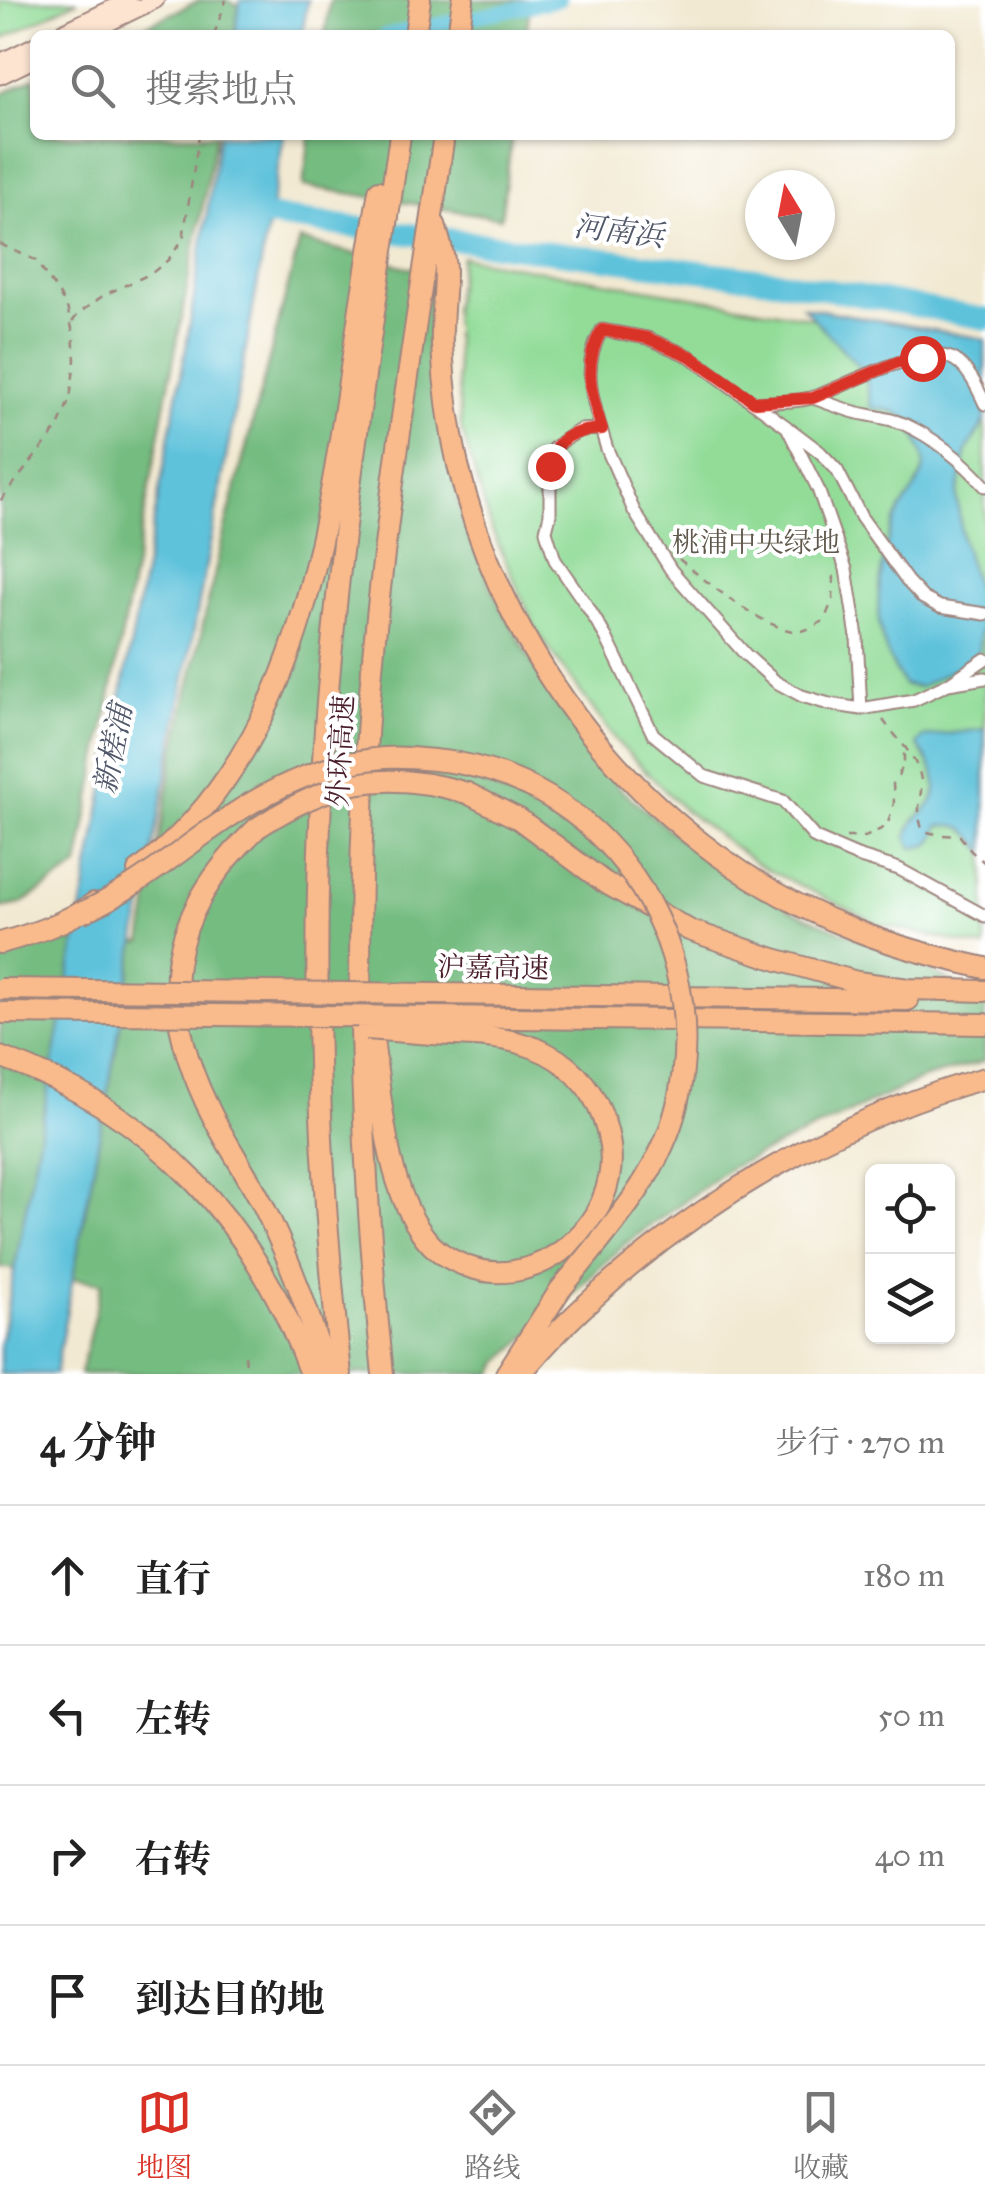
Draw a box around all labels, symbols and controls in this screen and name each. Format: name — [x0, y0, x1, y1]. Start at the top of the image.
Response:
search box — [30, 30, 955, 140]
icon: search — [65, 58, 120, 113]
text: 搜索地点 — [145, 66, 297, 112]
north arrow — [745, 170, 835, 260]
water label: 河南浜 — [572, 208, 668, 255]
route start — [900, 336, 946, 382]
route end — [528, 444, 574, 490]
park label: 桃浦中央绿地 — [672, 525, 840, 560]
street label: 外环高速 — [320, 694, 361, 808]
water label: 新槎浦 — [87, 696, 140, 797]
street label: 沪嘉高速 — [437, 949, 549, 986]
map controls — [865, 1164, 955, 1344]
button: locate — [865, 1164, 955, 1254]
button: layers — [865, 1254, 955, 1344]
text: 4 分钟 — [40, 1417, 156, 1469]
text: 步行 · 270 m — [776, 1423, 945, 1462]
icon: ahead — [40, 1548, 95, 1603]
text: 直行 — [135, 1556, 211, 1602]
text: 180 m — [863, 1556, 945, 1595]
icon: left — [40, 1688, 95, 1743]
text: 左转 — [135, 1696, 211, 1742]
text: 50 m — [878, 1696, 945, 1735]
icon: right — [40, 1828, 95, 1883]
text: 右转 — [135, 1836, 211, 1882]
text: 40 m — [875, 1836, 945, 1875]
icon: arrive — [40, 1968, 95, 2023]
text: 到达目的地 — [135, 1976, 325, 2022]
tab: 地图 — [136, 2085, 192, 2185]
tab: 路线 — [464, 2085, 521, 2185]
tab: 收藏 — [793, 2085, 849, 2185]

